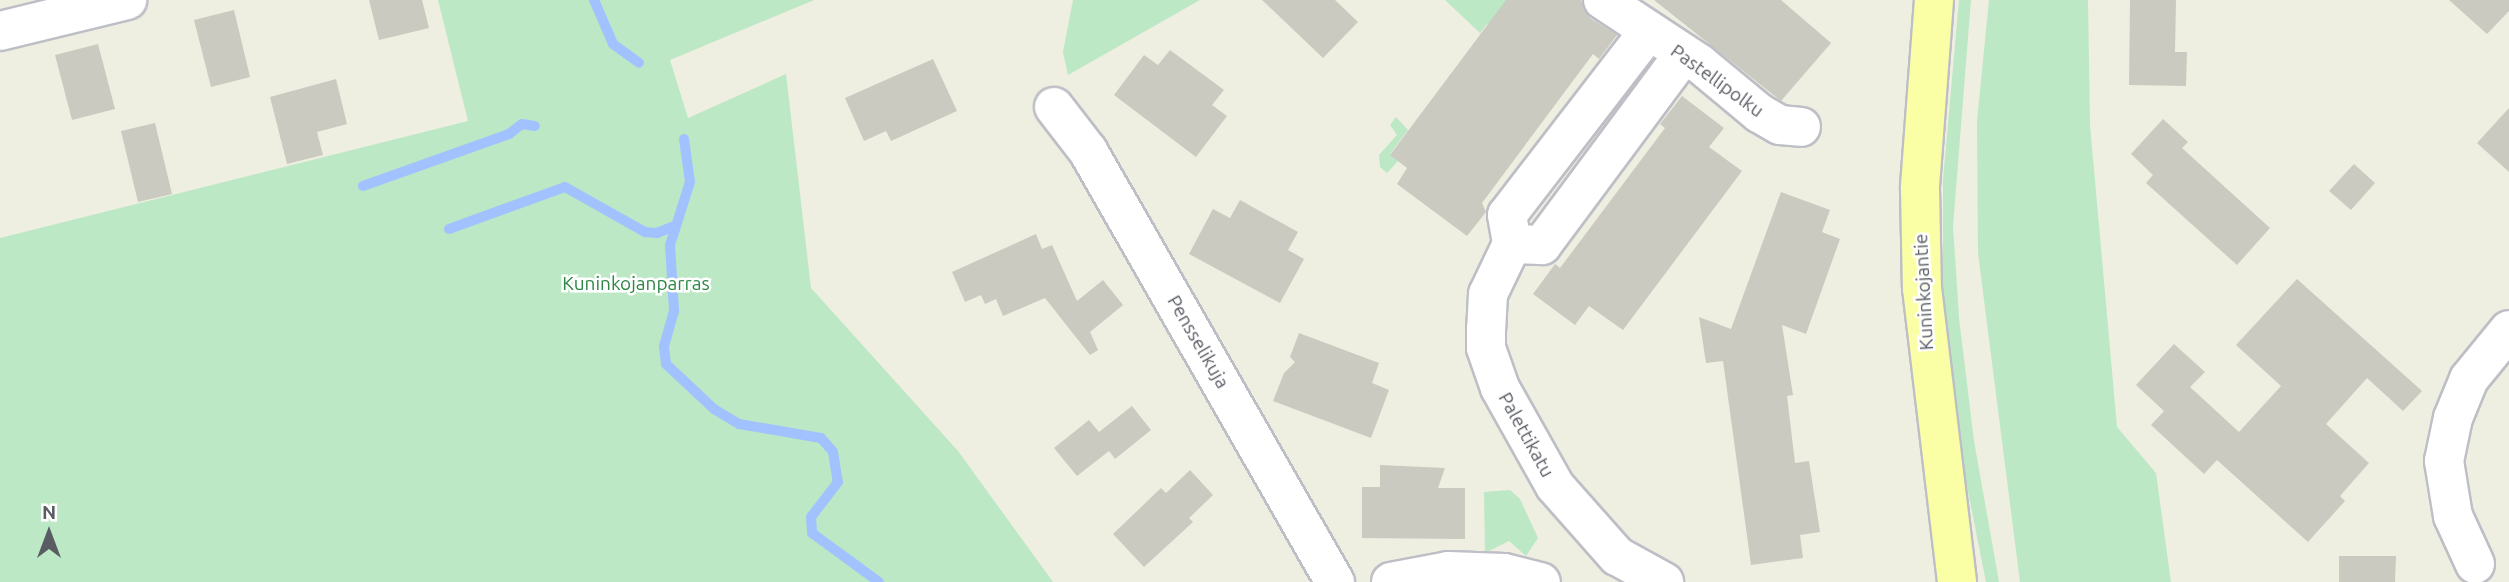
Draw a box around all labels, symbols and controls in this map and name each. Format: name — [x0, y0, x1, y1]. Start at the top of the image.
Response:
street label: Pastellipolku — [1666, 40, 1768, 122]
street label: Kuninkojantie — [1910, 233, 1938, 351]
park label: Kuninkojanparras — [562, 273, 710, 295]
street label: Pensselikuja — [1162, 291, 1234, 393]
street label: Palettikatu — [1493, 389, 1559, 481]
north arrow — [14, 498, 84, 568]
text: N — [42, 501, 56, 523]

